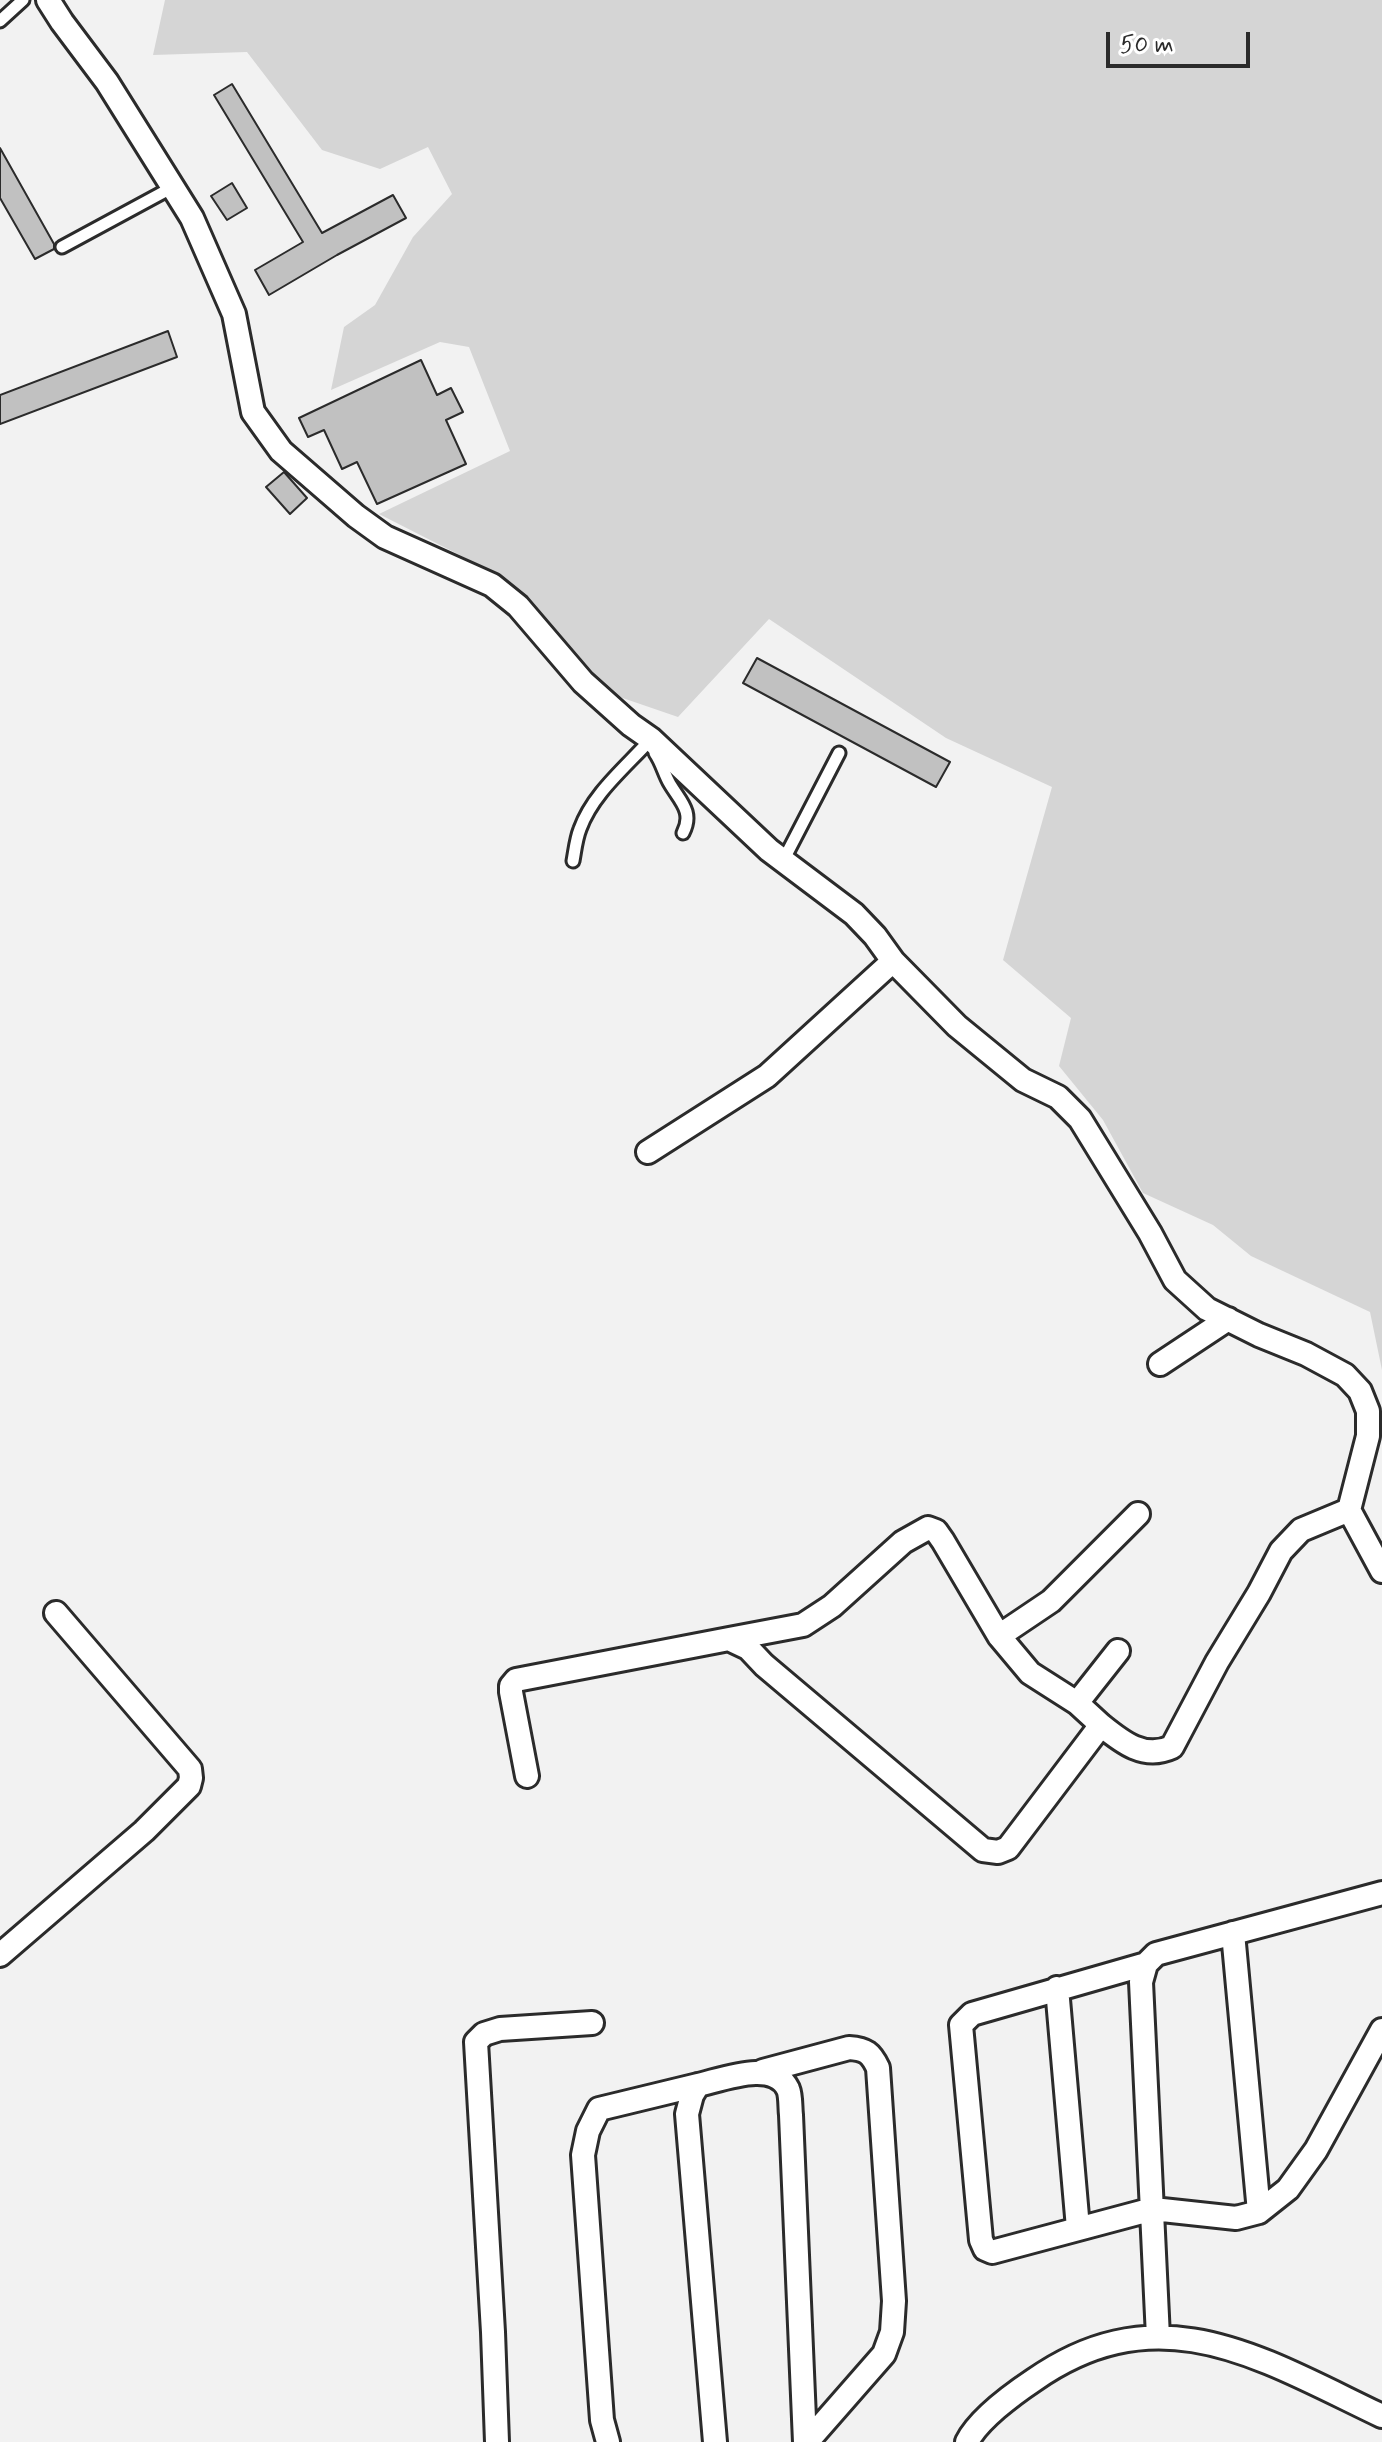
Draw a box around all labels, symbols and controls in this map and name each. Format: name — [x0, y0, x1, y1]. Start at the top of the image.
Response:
scale bar — [1110, 16, 1254, 66]
text: 50 m — [1120, 30, 1174, 61]

